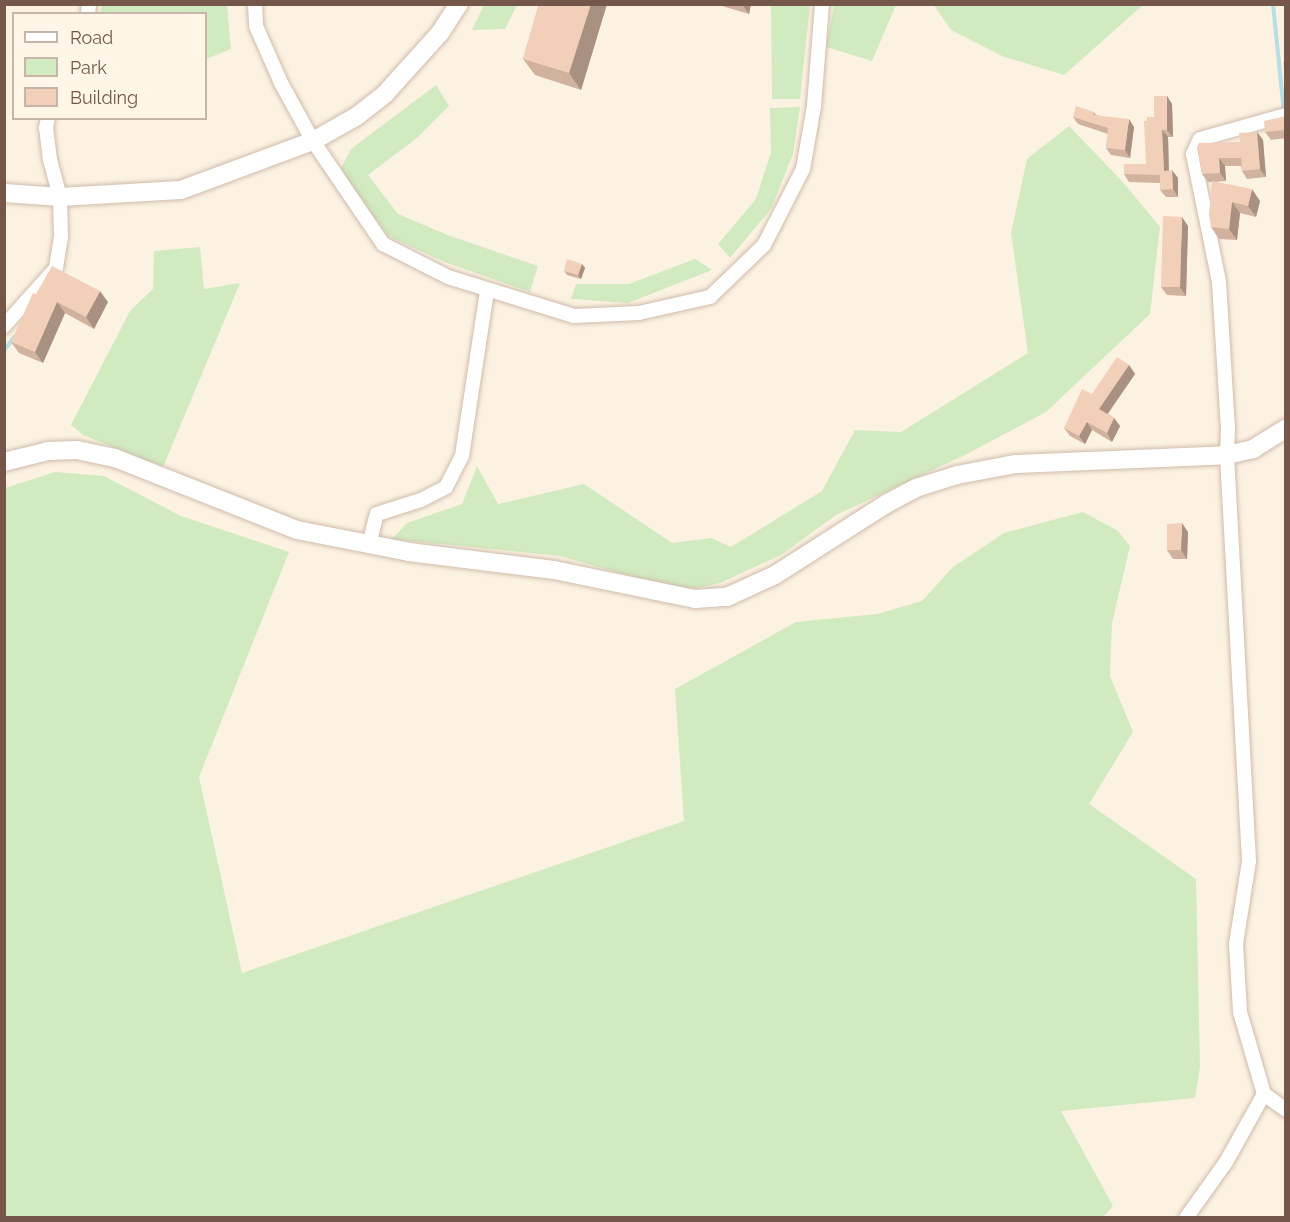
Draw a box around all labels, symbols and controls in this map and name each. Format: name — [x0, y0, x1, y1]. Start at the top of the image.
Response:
legend — [12, 12, 207, 120]
text: Road — [70, 27, 113, 48]
text: Park — [70, 57, 107, 78]
text: Building — [70, 87, 138, 108]

